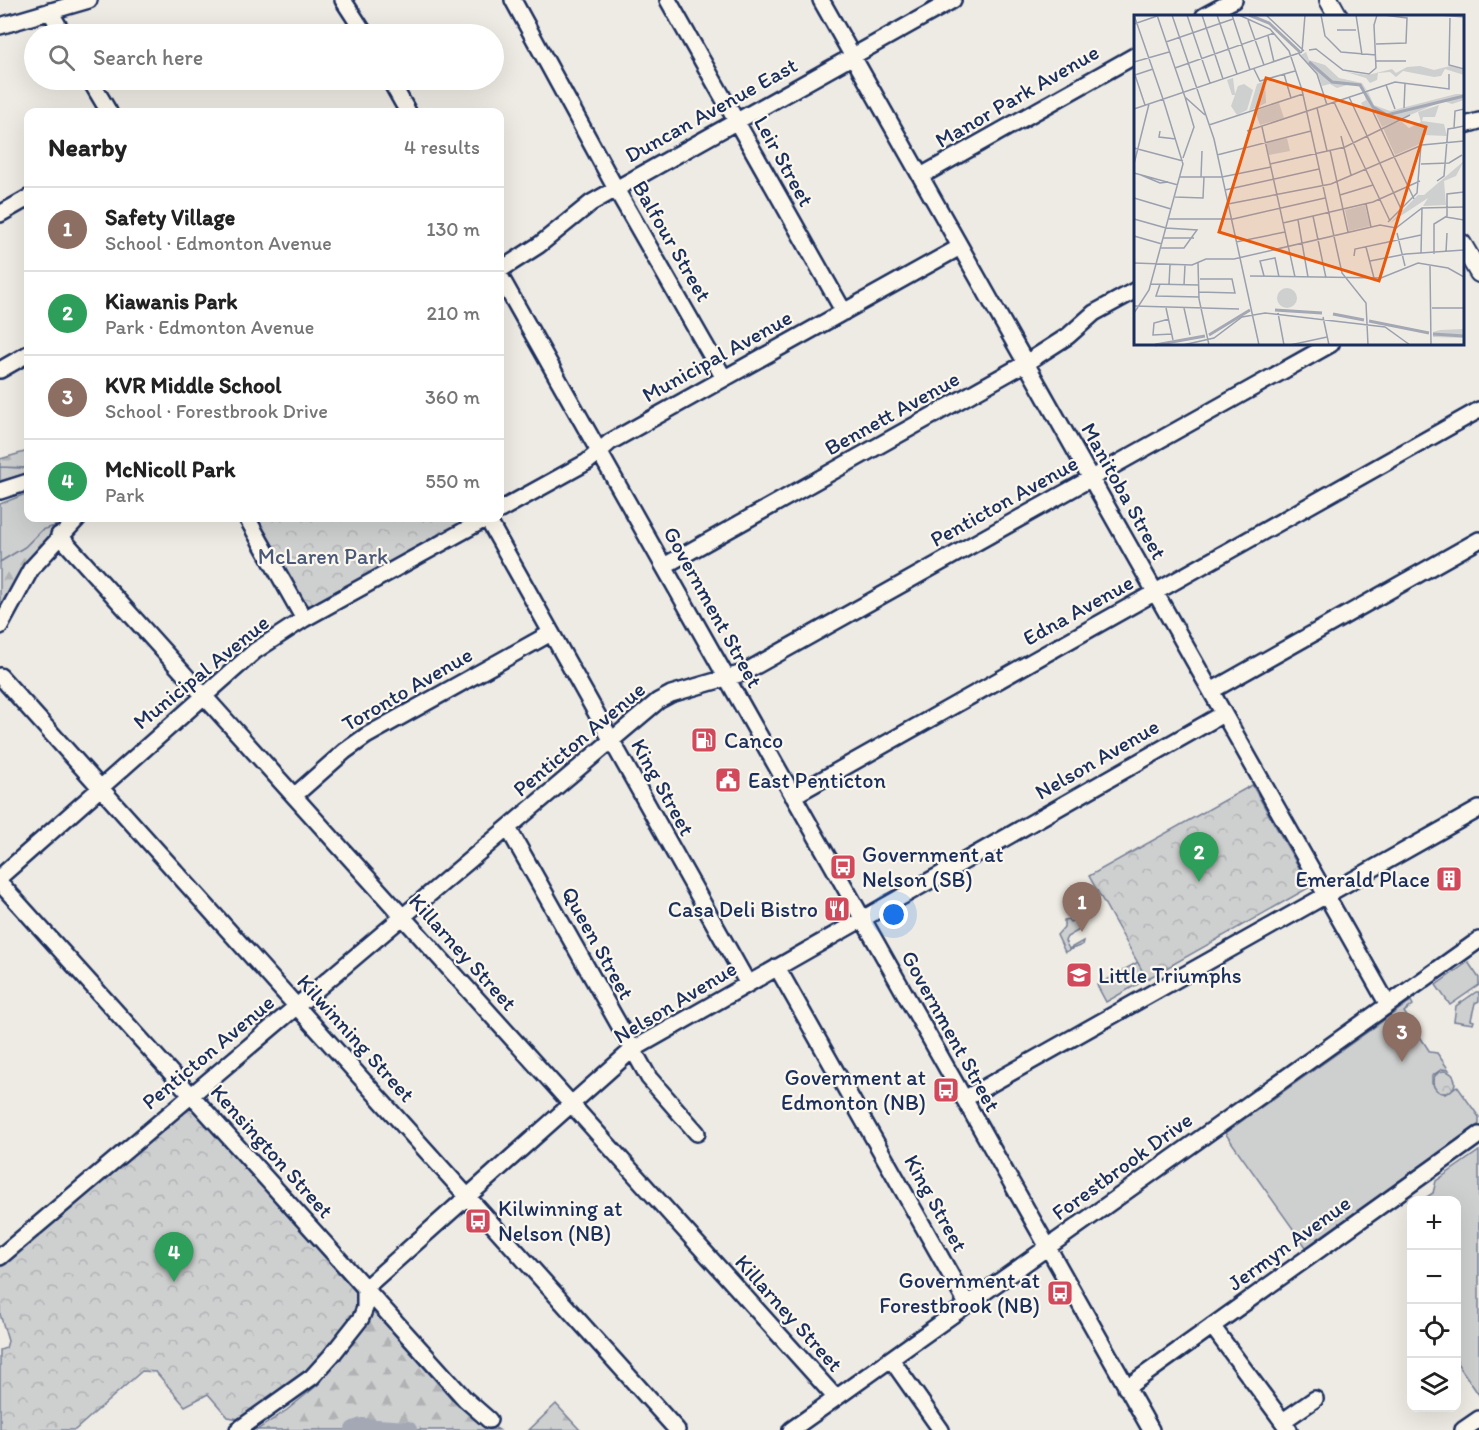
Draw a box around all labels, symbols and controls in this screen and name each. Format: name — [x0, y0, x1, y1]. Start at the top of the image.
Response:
inset map — [1134, 15, 1464, 345]
search box — [24, 24, 504, 90]
street label: Manor Park Avenue — [930, 38, 1104, 154]
icon: search — [45, 41, 78, 74]
text: Search here — [93, 44, 203, 71]
street label: Duncan Avenue East — [620, 51, 802, 169]
street label: Leir Street — [748, 111, 820, 211]
text: Nearby — [48, 131, 127, 163]
text: 4 results — [404, 135, 480, 159]
street label: Balfour Street — [626, 176, 718, 306]
text: Safety Village — [105, 204, 235, 231]
text: 1 — [63, 217, 72, 241]
text: 130 m — [426, 217, 480, 241]
text: School · Edmonton Avenue — [105, 231, 332, 255]
text: Kiawanis Park — [105, 288, 237, 315]
text: 2 — [62, 301, 73, 325]
text: 210 m — [427, 301, 480, 325]
street label: Municipal Avenue — [637, 304, 797, 408]
text: Park · Edmonton Avenue — [105, 315, 314, 339]
street label: Bennett Avenue — [820, 365, 964, 461]
text: KVR Middle School — [105, 372, 282, 399]
text: 3 — [62, 385, 73, 409]
text: 360 m — [425, 385, 480, 409]
text: School · Forestbrook Drive — [105, 399, 328, 423]
street label: Manitoba Street — [1075, 418, 1173, 564]
street label: Penticton Avenue — [925, 449, 1083, 553]
text: McNicoll Park — [105, 456, 235, 483]
text: 4 — [61, 469, 74, 493]
text: 550 m — [425, 469, 480, 493]
text: Park — [105, 483, 144, 507]
street label: Government Street — [658, 522, 768, 692]
park label: McLaren Park — [258, 543, 388, 570]
street label: Edna Avenue — [1018, 569, 1138, 651]
street label: Municipal Avenue — [127, 609, 275, 735]
street label: Toronto Avenue — [337, 641, 477, 737]
street label: Penticton Avenue — [507, 676, 651, 802]
street label: Nelson Avenue — [1030, 713, 1164, 805]
fuel station icon: Canco — [689, 725, 719, 755]
place label: Canco — [724, 727, 783, 754]
street label: King Street — [625, 734, 701, 840]
public building icon: East Penticton — [713, 765, 743, 795]
place label: East Penticton — [748, 767, 886, 794]
pin: 2 — [1180, 832, 1218, 882]
place label: Government at Nelson (SB) — [862, 841, 1004, 893]
bus stop icon: Government at Nelson (SB) — [828, 852, 858, 882]
building icon: Emerald Place — [1434, 864, 1464, 894]
place label: Emerald Place — [1295, 866, 1430, 893]
street label: Queen Street — [556, 882, 640, 1004]
pin: 1 — [1062, 882, 1102, 932]
street label: Killarney Street — [403, 888, 523, 1016]
restaurant icon: Casa Deli Bistro — [822, 894, 852, 924]
place label: Casa Deli Bistro — [668, 896, 818, 923]
your location — [879, 900, 908, 929]
street label: Government Street — [896, 946, 1006, 1116]
street label: Nelson Avenue — [609, 955, 741, 1049]
school or university icon: Little Triumphs — [1064, 960, 1094, 990]
place label: Little Triumphs — [1098, 962, 1242, 989]
street label: Kilwinning Street — [291, 968, 421, 1108]
street label: Penticton Avenue — [136, 989, 280, 1115]
pin: 3 — [1382, 1012, 1422, 1062]
place label: Government at Edmonton (NB) — [781, 1064, 926, 1116]
bus stop icon: Government at Edmonton (NB) — [931, 1075, 961, 1105]
street label: Kensington Street — [205, 1078, 339, 1224]
street label: Forestbrook Drive — [1046, 1106, 1198, 1226]
street label: King Street — [898, 1150, 974, 1256]
street label: Jermyn Avenue — [1222, 1189, 1356, 1297]
place label: Kilwinning at Nelson (NB) — [498, 1195, 623, 1247]
map controls — [1407, 1196, 1461, 1412]
button: + — [1407, 1196, 1461, 1250]
bus stop icon: Kilwinning at Nelson (NB) — [463, 1206, 493, 1236]
pin: 4 — [154, 1232, 194, 1282]
street label: Killarney Street — [729, 1249, 849, 1377]
button: − — [1407, 1250, 1461, 1304]
place label: Government at Forestbrook (NB) — [879, 1267, 1040, 1319]
bus stop icon: Government at Forestbrook (NB) — [1045, 1278, 1075, 1308]
button: locate — [1407, 1304, 1461, 1358]
button: layers — [1407, 1358, 1461, 1412]

